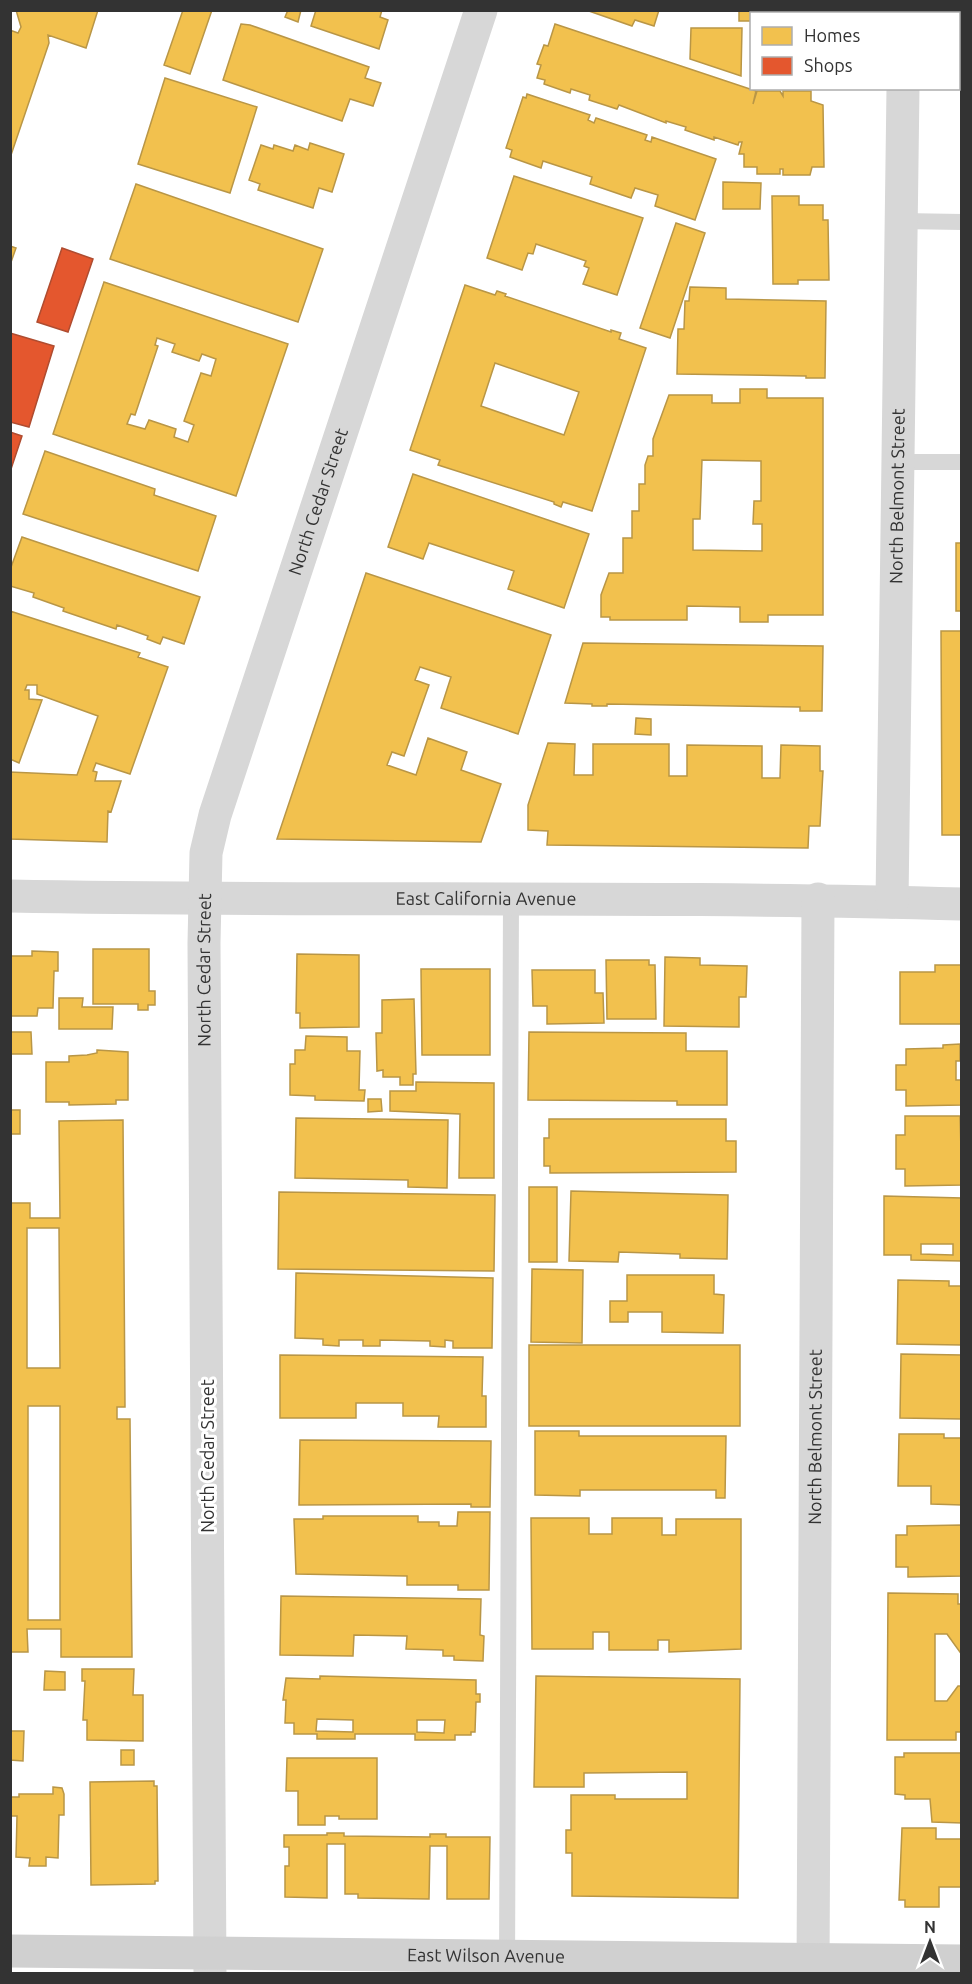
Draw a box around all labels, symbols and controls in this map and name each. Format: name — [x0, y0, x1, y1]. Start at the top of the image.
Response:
legend — [750, 12, 960, 90]
text: Homes — [804, 25, 861, 45]
text: Shops — [804, 55, 853, 75]
street label: North Belmont Street — [885, 408, 908, 584]
street label: North Cedar Street — [284, 425, 351, 578]
street label: East California Avenue — [396, 888, 576, 908]
street label: North Cedar Street — [193, 893, 214, 1047]
street label: North Belmont Street — [804, 1349, 825, 1525]
street label: North Cedar Street — [197, 1379, 217, 1533]
north arrow — [900, 1912, 960, 1972]
text: N — [924, 1918, 936, 1936]
street label: East Wilson Avenue — [407, 1944, 565, 1966]

